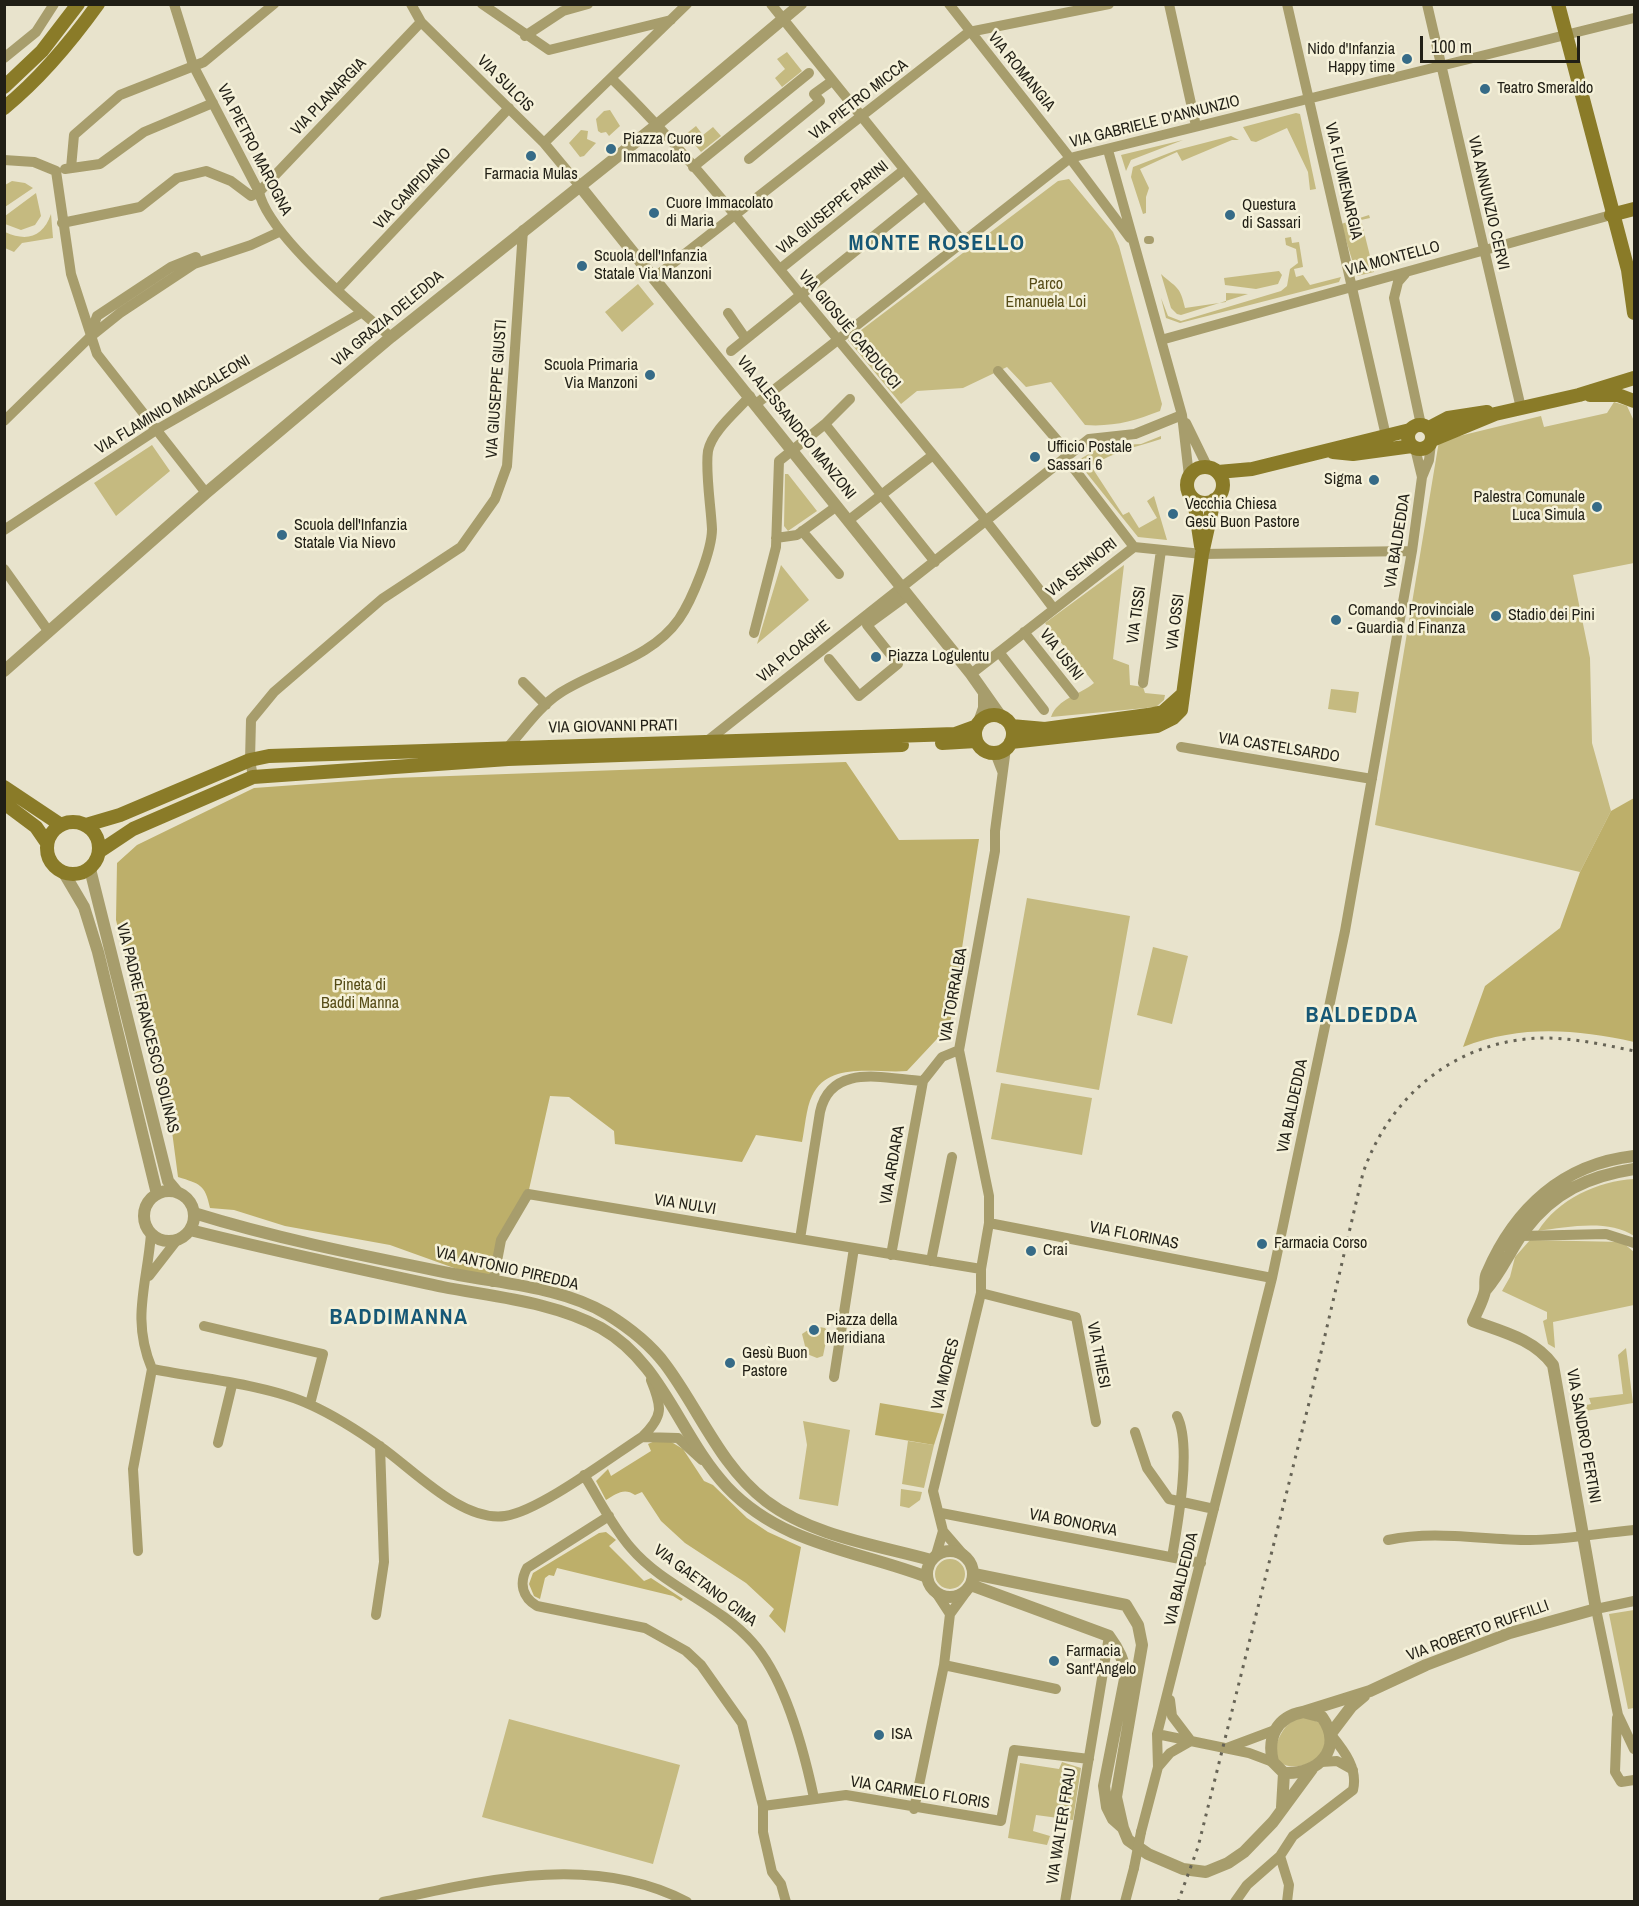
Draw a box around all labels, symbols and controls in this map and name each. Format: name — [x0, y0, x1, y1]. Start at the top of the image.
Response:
scale bar — [1423, 24, 1584, 62]
street label: VIA ROMANGIA — [983, 29, 1059, 115]
text: 100 m — [1431, 34, 1472, 59]
place label: Nido d'Infanzia Happy time — [1307, 40, 1395, 78]
street label: VIA SULCIS — [473, 52, 537, 116]
marker: Nido d'Infanzia Happy time — [1400, 52, 1414, 66]
street label: VIA PLANARGIA — [287, 54, 371, 140]
street label: VIA PIETRO MICCA — [806, 56, 912, 144]
place label: Teatro Smeraldo — [1497, 79, 1593, 99]
street label: VIA PIETRO MAROGNA — [213, 81, 295, 219]
marker: Teatro Smeraldo — [1478, 82, 1492, 96]
street label: VIA GABRIELE D'ANNUNZIO — [1068, 92, 1242, 152]
street label: VIA FLUMENARGIA — [1320, 121, 1366, 241]
place label: Piazza Cuore Immacolato — [623, 130, 702, 168]
street label: VIA ANNUNZIO CERVI — [1463, 134, 1513, 272]
marker: Piazza Cuore Immacolato — [604, 142, 618, 156]
street label: VIA CAMPIDANO — [370, 144, 456, 234]
marker: Farmacia Mulas — [524, 149, 538, 163]
street label: VIA GIUSEPPE PARINI — [773, 157, 893, 259]
place label: Farmacia Mulas — [484, 165, 578, 185]
place label: Cuore Immacolato di Maria — [666, 194, 773, 232]
place label: Questura di Sassari — [1242, 196, 1301, 234]
marker: Cuore Immacolato di Maria — [647, 206, 661, 220]
marker: Questura di Sassari — [1223, 208, 1237, 222]
district label: MONTE ROSELLO — [849, 231, 1025, 257]
street label: VIA MONTELLO — [1344, 237, 1442, 281]
place label: Scuola dell'Infanzia Statale Via Manzoni — [594, 247, 712, 285]
marker: Scuola dell'Infanzia Statale Via Manzoni — [575, 259, 589, 273]
street label: VIA GRAZIA DELEDDA — [328, 267, 448, 371]
street label: VIA GIOSUÈ CARDUCCI — [794, 267, 904, 393]
park label: Parco Emanuela Loi — [1006, 275, 1086, 313]
street label: VIA GIUSEPPE GIUSTI — [483, 319, 511, 459]
street label: VIA FLAMINIO MANCALEONI — [92, 351, 254, 459]
street label: VIA ALESSANDRO MANZONI — [732, 353, 860, 503]
place label: Scuola Primaria Via Manzoni — [544, 356, 638, 394]
marker: Scuola Primaria Via Manzoni — [643, 368, 657, 382]
place label: Ufficio Postale Sassari 6 — [1047, 438, 1132, 476]
marker: Ufficio Postale Sassari 6 — [1028, 450, 1042, 464]
place label: Sigma — [1324, 470, 1362, 490]
marker: Sigma — [1367, 473, 1381, 487]
place label: Palestra Comunale Luca Simula — [1473, 488, 1585, 526]
street label: VIA BALDEDDA — [1381, 492, 1415, 590]
place label: Vecchia Chiesa Gesù Buon Pastore — [1185, 495, 1300, 533]
marker: Palestra Comunale Luca Simula — [1590, 500, 1604, 514]
marker: Vecchia Chiesa Gesù Buon Pastore — [1166, 507, 1180, 521]
place label: Scuola dell'Infanzia Statale Via Nievo — [294, 516, 407, 554]
marker: Scuola dell'Infanzia Statale Via Nievo — [275, 528, 289, 542]
street label: VIA SENNORI — [1043, 534, 1121, 602]
street label: VIA TISSI — [1123, 585, 1151, 645]
street label: VIA OSSI — [1163, 593, 1189, 651]
place label: Comando Provinciale - Guardia d Finanza — [1348, 601, 1474, 639]
place label: Stadio dei Pini — [1508, 606, 1595, 626]
marker: Stadio dei Pini — [1489, 609, 1503, 623]
marker: Comando Provinciale - Guardia d Finanza — [1329, 613, 1343, 627]
street label: VIA PLOAGHE — [754, 617, 834, 687]
street label: VIA USINI — [1035, 626, 1087, 684]
place label: Piazza Logulentu — [888, 647, 989, 667]
marker: Piazza Logulentu — [869, 650, 883, 664]
street label: VIA GIOVANNI PRATI — [548, 716, 678, 738]
street label: VIA CASTELSARDO — [1217, 729, 1341, 767]
street label: VIA PADRE FRANCESCO SOLINAS — [112, 921, 182, 1135]
street label: VIA TORRALBA — [936, 946, 972, 1044]
park label: Pineta di Baddi Manna — [321, 976, 399, 1014]
district label: BALDEDDA — [1305, 1003, 1419, 1029]
street label: VIA BALDEDDA — [1274, 1057, 1312, 1155]
street label: VIA ARDARA — [877, 1124, 909, 1206]
street label: VIA NULVI — [653, 1191, 717, 1219]
street label: VIA FLORINAS — [1088, 1218, 1180, 1254]
place label: Farmacia Corso — [1274, 1234, 1367, 1254]
marker: Farmacia Corso — [1255, 1237, 1269, 1251]
place label: Crai — [1043, 1241, 1068, 1261]
street label: VIA ANTONIO PIREDDA — [434, 1243, 580, 1295]
marker: Crai — [1024, 1244, 1038, 1258]
district label: BADDIMANNA — [329, 1305, 469, 1331]
place label: Piazza della Meridiana — [826, 1311, 897, 1349]
street label: VIA THIESI — [1082, 1320, 1114, 1390]
marker: Piazza della Meridiana — [807, 1323, 821, 1337]
street label: VIA MORES — [928, 1336, 964, 1412]
place label: Gesù Buon Pastore — [742, 1344, 808, 1382]
marker: Gesù Buon Pastore — [723, 1356, 737, 1370]
street label: VIA SANDRO PERTINI — [1562, 1367, 1604, 1505]
street label: VIA BONORVA — [1027, 1505, 1119, 1541]
street label: VIA BALDEDDA — [1161, 1530, 1203, 1628]
street label: VIA GAETANO CIMA — [650, 1541, 760, 1631]
street label: VIA ROBERTO RUFFILLI — [1404, 1596, 1552, 1666]
place label: Farmacia Sant'Angelo — [1066, 1642, 1136, 1680]
marker: Farmacia Sant'Angelo — [1047, 1654, 1061, 1668]
place label: ISA — [891, 1725, 912, 1745]
marker: ISA — [872, 1728, 886, 1742]
street label: VIA WALTER FRAU — [1043, 1767, 1081, 1885]
street label: VIA CARMELO FLORIS — [849, 1773, 991, 1813]

